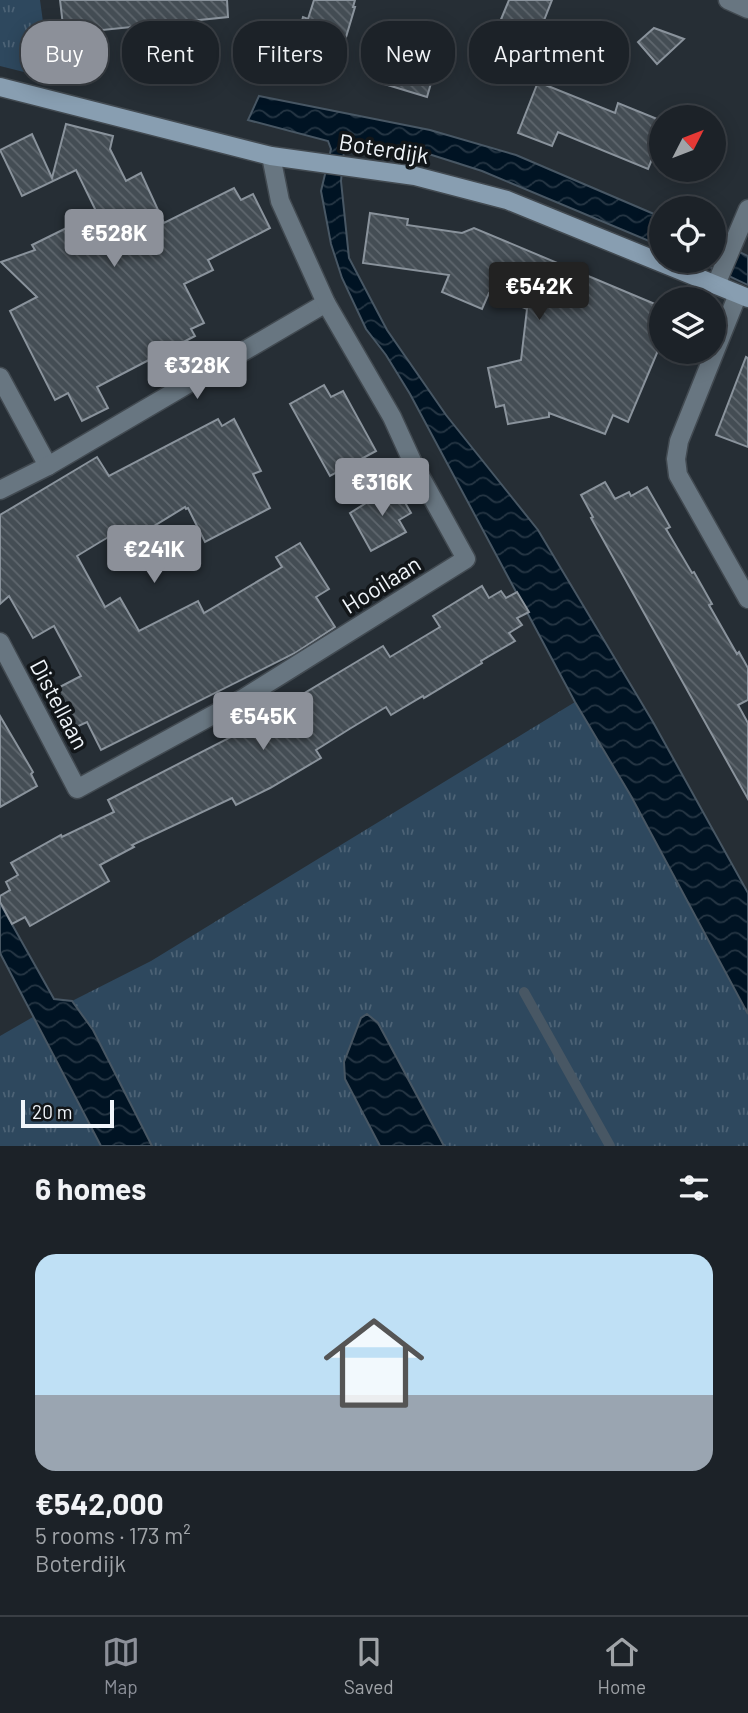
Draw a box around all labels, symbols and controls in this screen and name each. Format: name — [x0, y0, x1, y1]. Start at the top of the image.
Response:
chip: Buy — [21, 21, 108, 84]
chip: Rent — [122, 21, 219, 84]
chip: Filters — [233, 21, 347, 84]
chip: New — [361, 21, 455, 84]
chip: Apartment — [469, 21, 629, 84]
north arrow — [649, 105, 726, 182]
map controls — [649, 105, 726, 364]
street label: Boterdijk — [337, 127, 431, 169]
button: locate — [649, 196, 726, 273]
pin: €528K — [65, 210, 163, 269]
text: €528K — [81, 218, 147, 246]
pin: €542K — [490, 262, 588, 322]
text: €542K — [505, 271, 573, 299]
button: layers — [649, 287, 726, 364]
pin: €328K — [148, 342, 246, 401]
text: €328K — [164, 350, 230, 378]
pin: €316K — [333, 458, 431, 518]
text: €316K — [351, 467, 413, 495]
pin: €241K — [105, 526, 203, 585]
text: €241K — [123, 534, 185, 562]
street label: Hooilaan — [337, 549, 425, 619]
street label: Distellaan — [25, 654, 95, 754]
pin: €545K — [214, 692, 312, 752]
text: €545K — [229, 701, 297, 729]
scale bar — [21, 1097, 114, 1129]
text: 20 m — [32, 1100, 72, 1123]
icon: filters — [675, 1169, 713, 1207]
text: 6 homes — [35, 1170, 146, 1206]
icon: home — [311, 1300, 437, 1426]
text: €542,000 — [35, 1485, 164, 1521]
text: 5 rooms · 173 m² — [35, 1521, 191, 1549]
text: Boterdijk — [35, 1549, 126, 1577]
tab: Map — [102, 1633, 140, 1698]
tab: Saved — [344, 1633, 394, 1698]
tab: Home — [598, 1633, 646, 1698]

